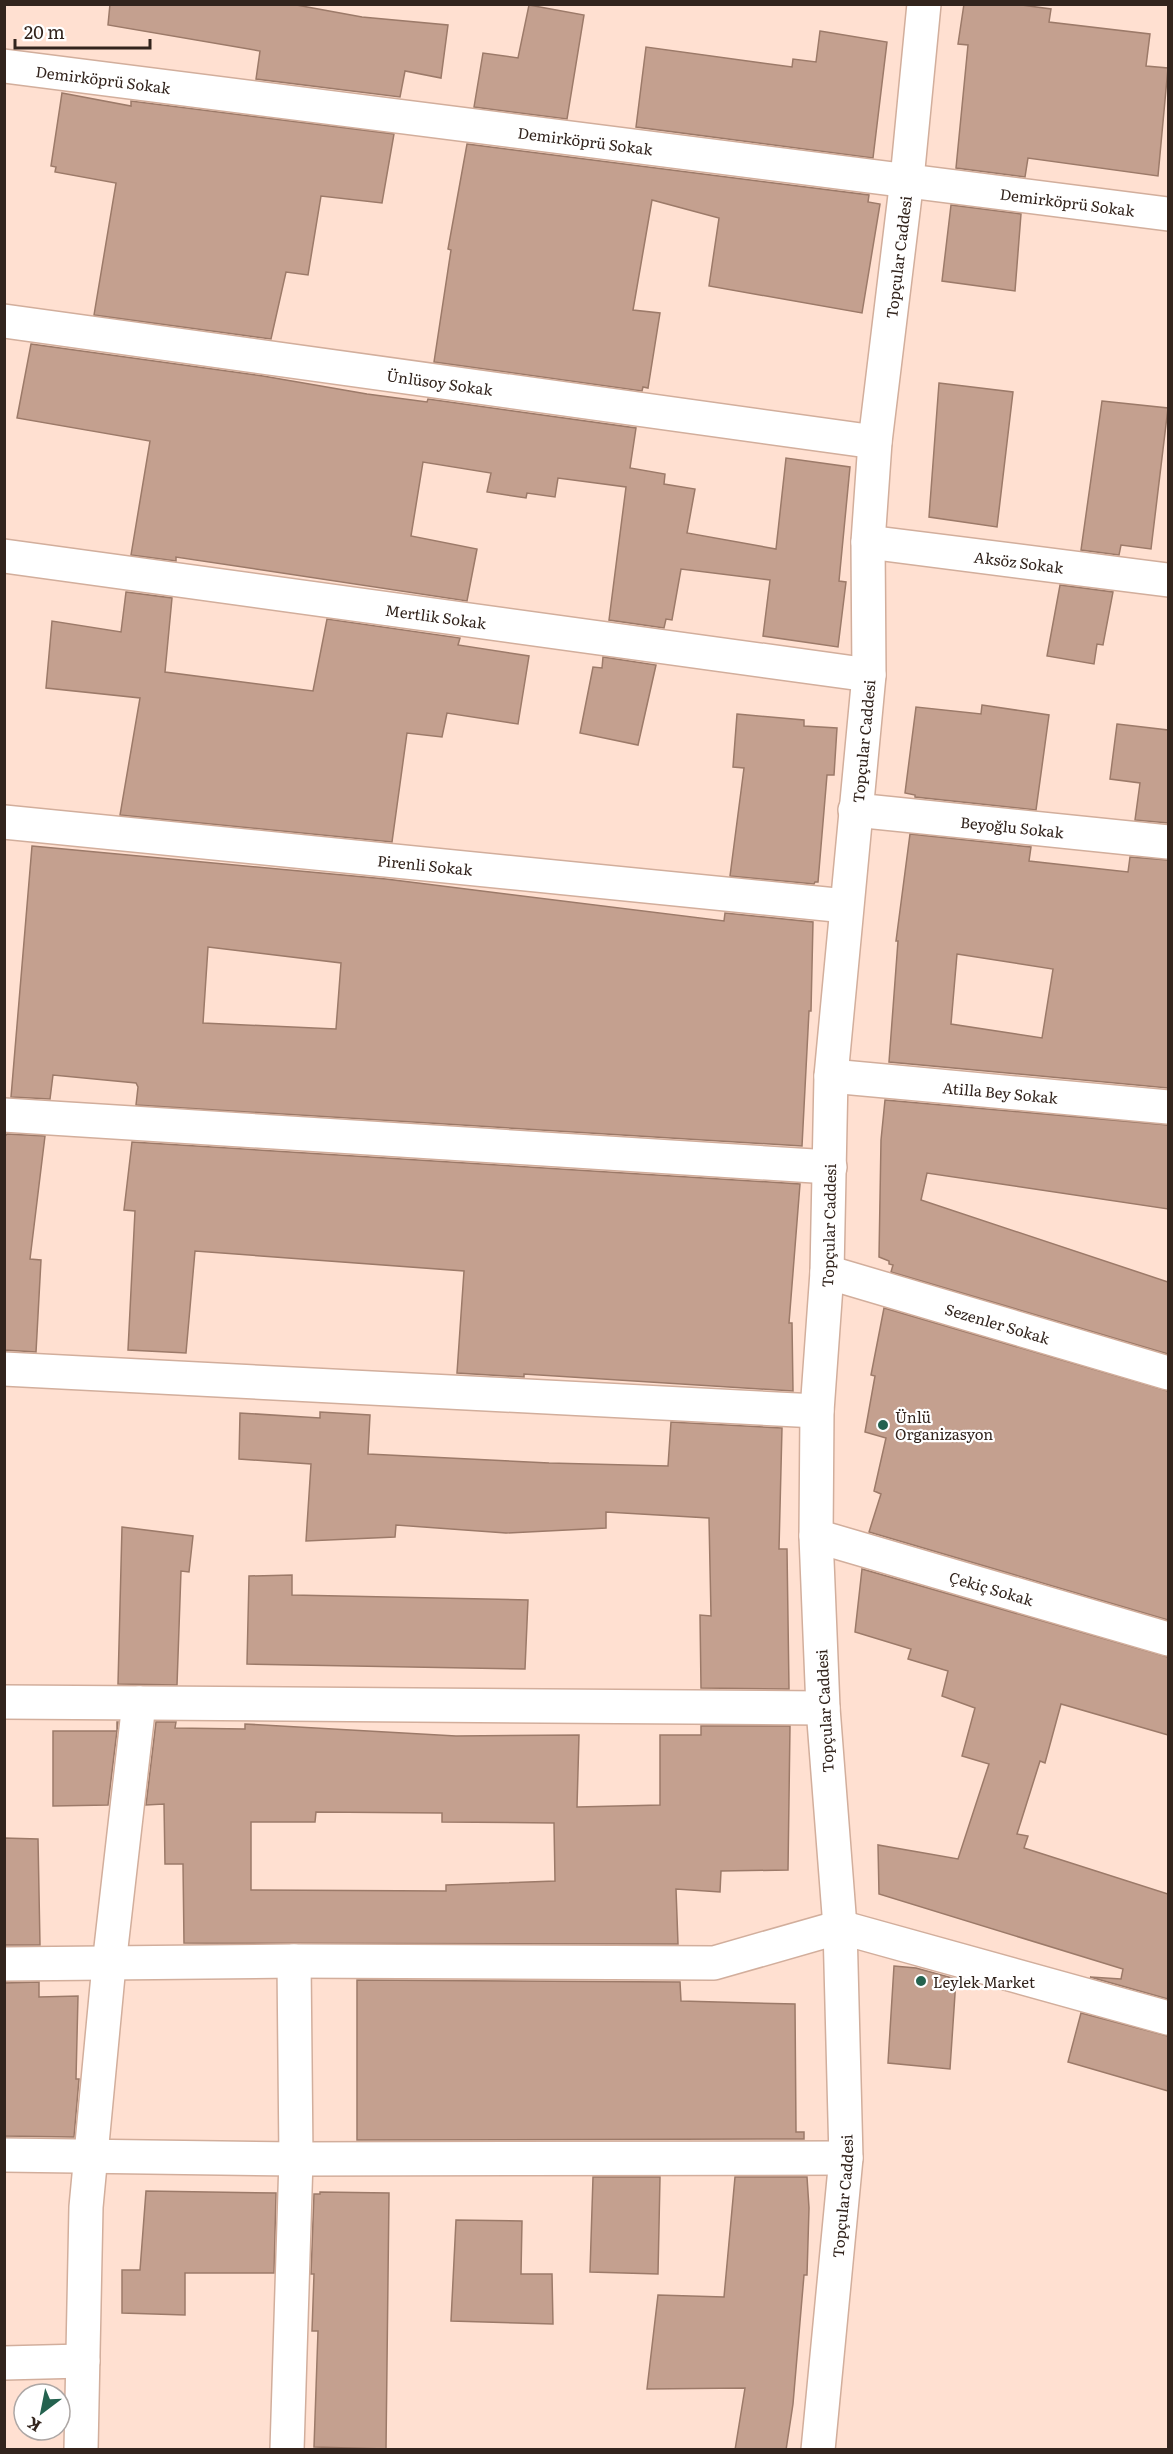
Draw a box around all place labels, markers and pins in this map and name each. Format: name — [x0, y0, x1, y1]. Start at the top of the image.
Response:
place label: Ünlü Organizasyon — [895, 1405, 993, 1445]
marker: Ünlü Organizasyon — [876, 1418, 890, 1432]
place label: Leylek Market — [933, 1970, 1035, 1993]
marker: Leylek Market — [914, 1974, 928, 1988]

